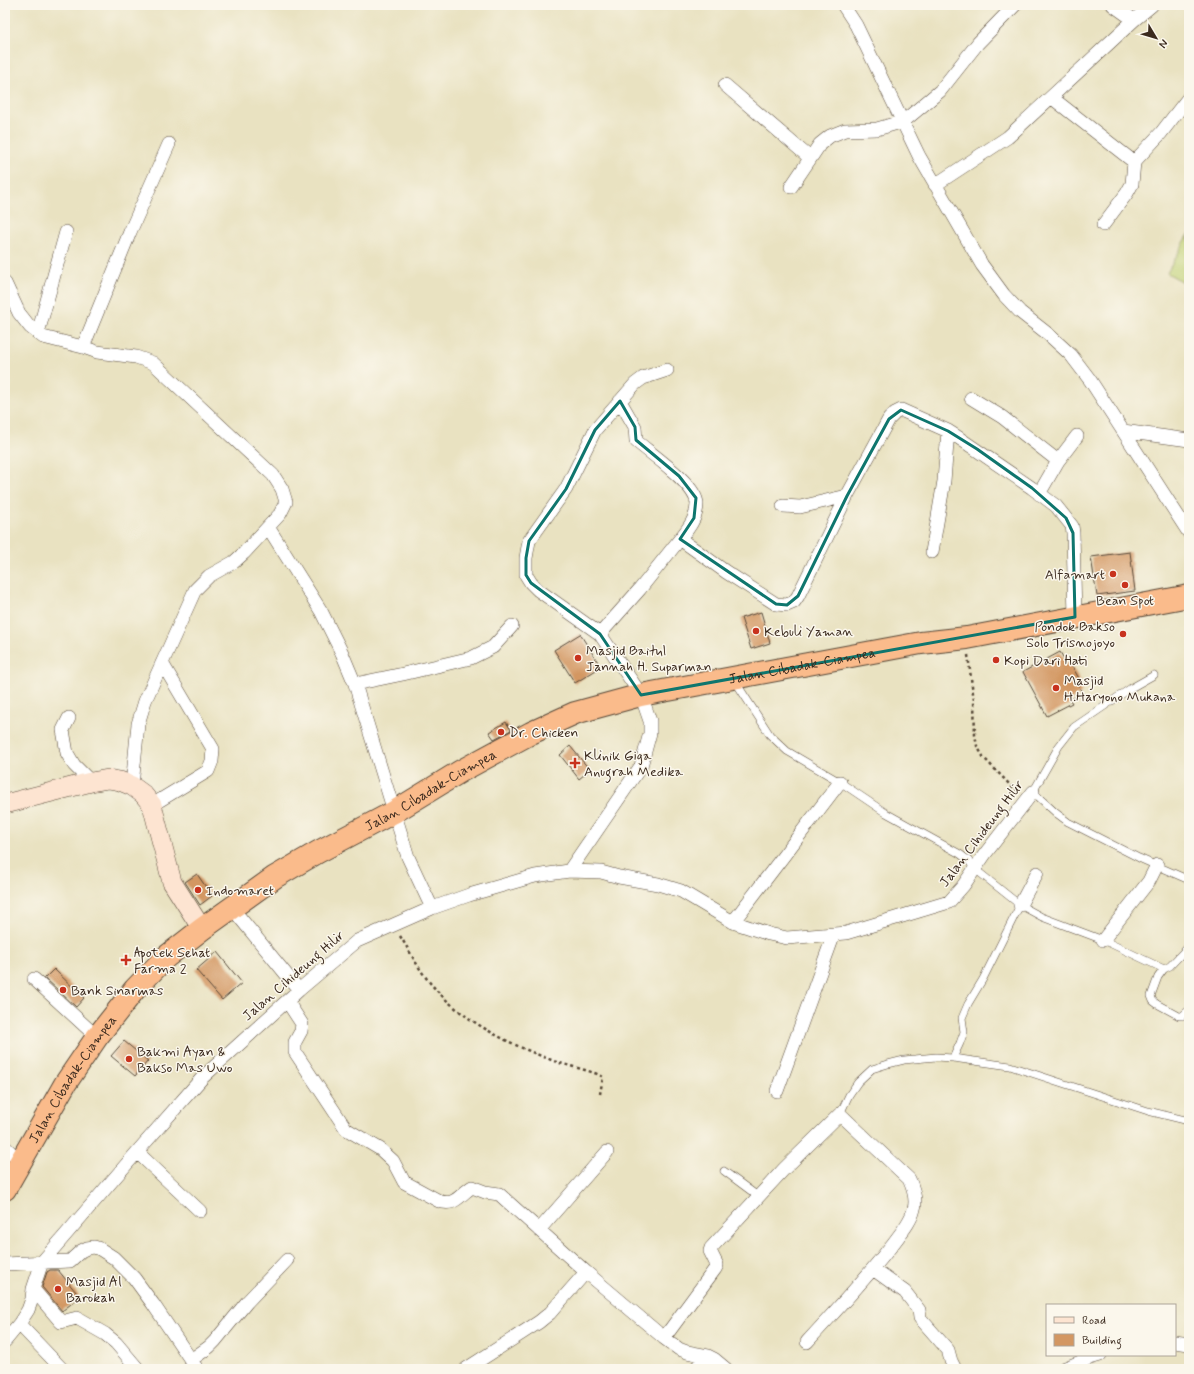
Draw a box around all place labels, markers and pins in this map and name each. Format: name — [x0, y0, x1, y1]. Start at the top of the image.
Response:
place label: Alfamart — [1045, 566, 1105, 584]
marker: Alfamart — [1108, 569, 1118, 579]
marker: Bean Spot — [1120, 580, 1130, 590]
place label: Bean Spot — [1096, 592, 1154, 610]
place label: Pondok Bakso Solo Trisnojoyo — [1026, 618, 1115, 652]
place label: Kebuli Yaman — [764, 623, 853, 641]
marker: Kebuli Yaman — [751, 626, 761, 636]
marker: Pondok Bakso Solo Trisnojoyo — [1118, 629, 1128, 639]
place label: Masjid Baitul Jannah H. Suparman — [586, 642, 712, 676]
place label: Kopi Dari Hati — [1004, 652, 1087, 670]
marker: Masjid Baitul Jannah H. Suparman — [573, 653, 583, 663]
marker: Kopi Dari Hati — [991, 655, 1001, 665]
place label: Masjid H.Haryono Mukana — [1064, 672, 1176, 706]
marker: Masjid H.Haryono Mukana — [1051, 683, 1061, 693]
place label: Dr. Chicken — [509, 724, 578, 742]
marker: Dr. Chicken — [496, 727, 506, 737]
place label: Klinik Giga Anugrah Medika — [584, 747, 683, 783]
marker: Klinik Giga Anugrah Medika — [569, 757, 581, 769]
place label: Indomaret — [206, 882, 274, 900]
marker: Indomaret — [193, 885, 203, 895]
place label: Apotek Sehat Farma 2 — [134, 944, 210, 978]
marker: Apotek Sehat Farma 2 — [121, 955, 131, 965]
place label: Bank Sinarmas — [71, 982, 163, 1000]
marker: Bank Sinarmas — [58, 985, 68, 995]
place label: Bakmi Ayan & Bakso Mas Uwo — [137, 1043, 233, 1077]
marker: Bakmi Ayan & Bakso Mas Uwo — [124, 1054, 134, 1064]
place label: Masjid Al Barokah — [66, 1273, 122, 1307]
marker: Masjid Al Barokah — [53, 1284, 63, 1294]

